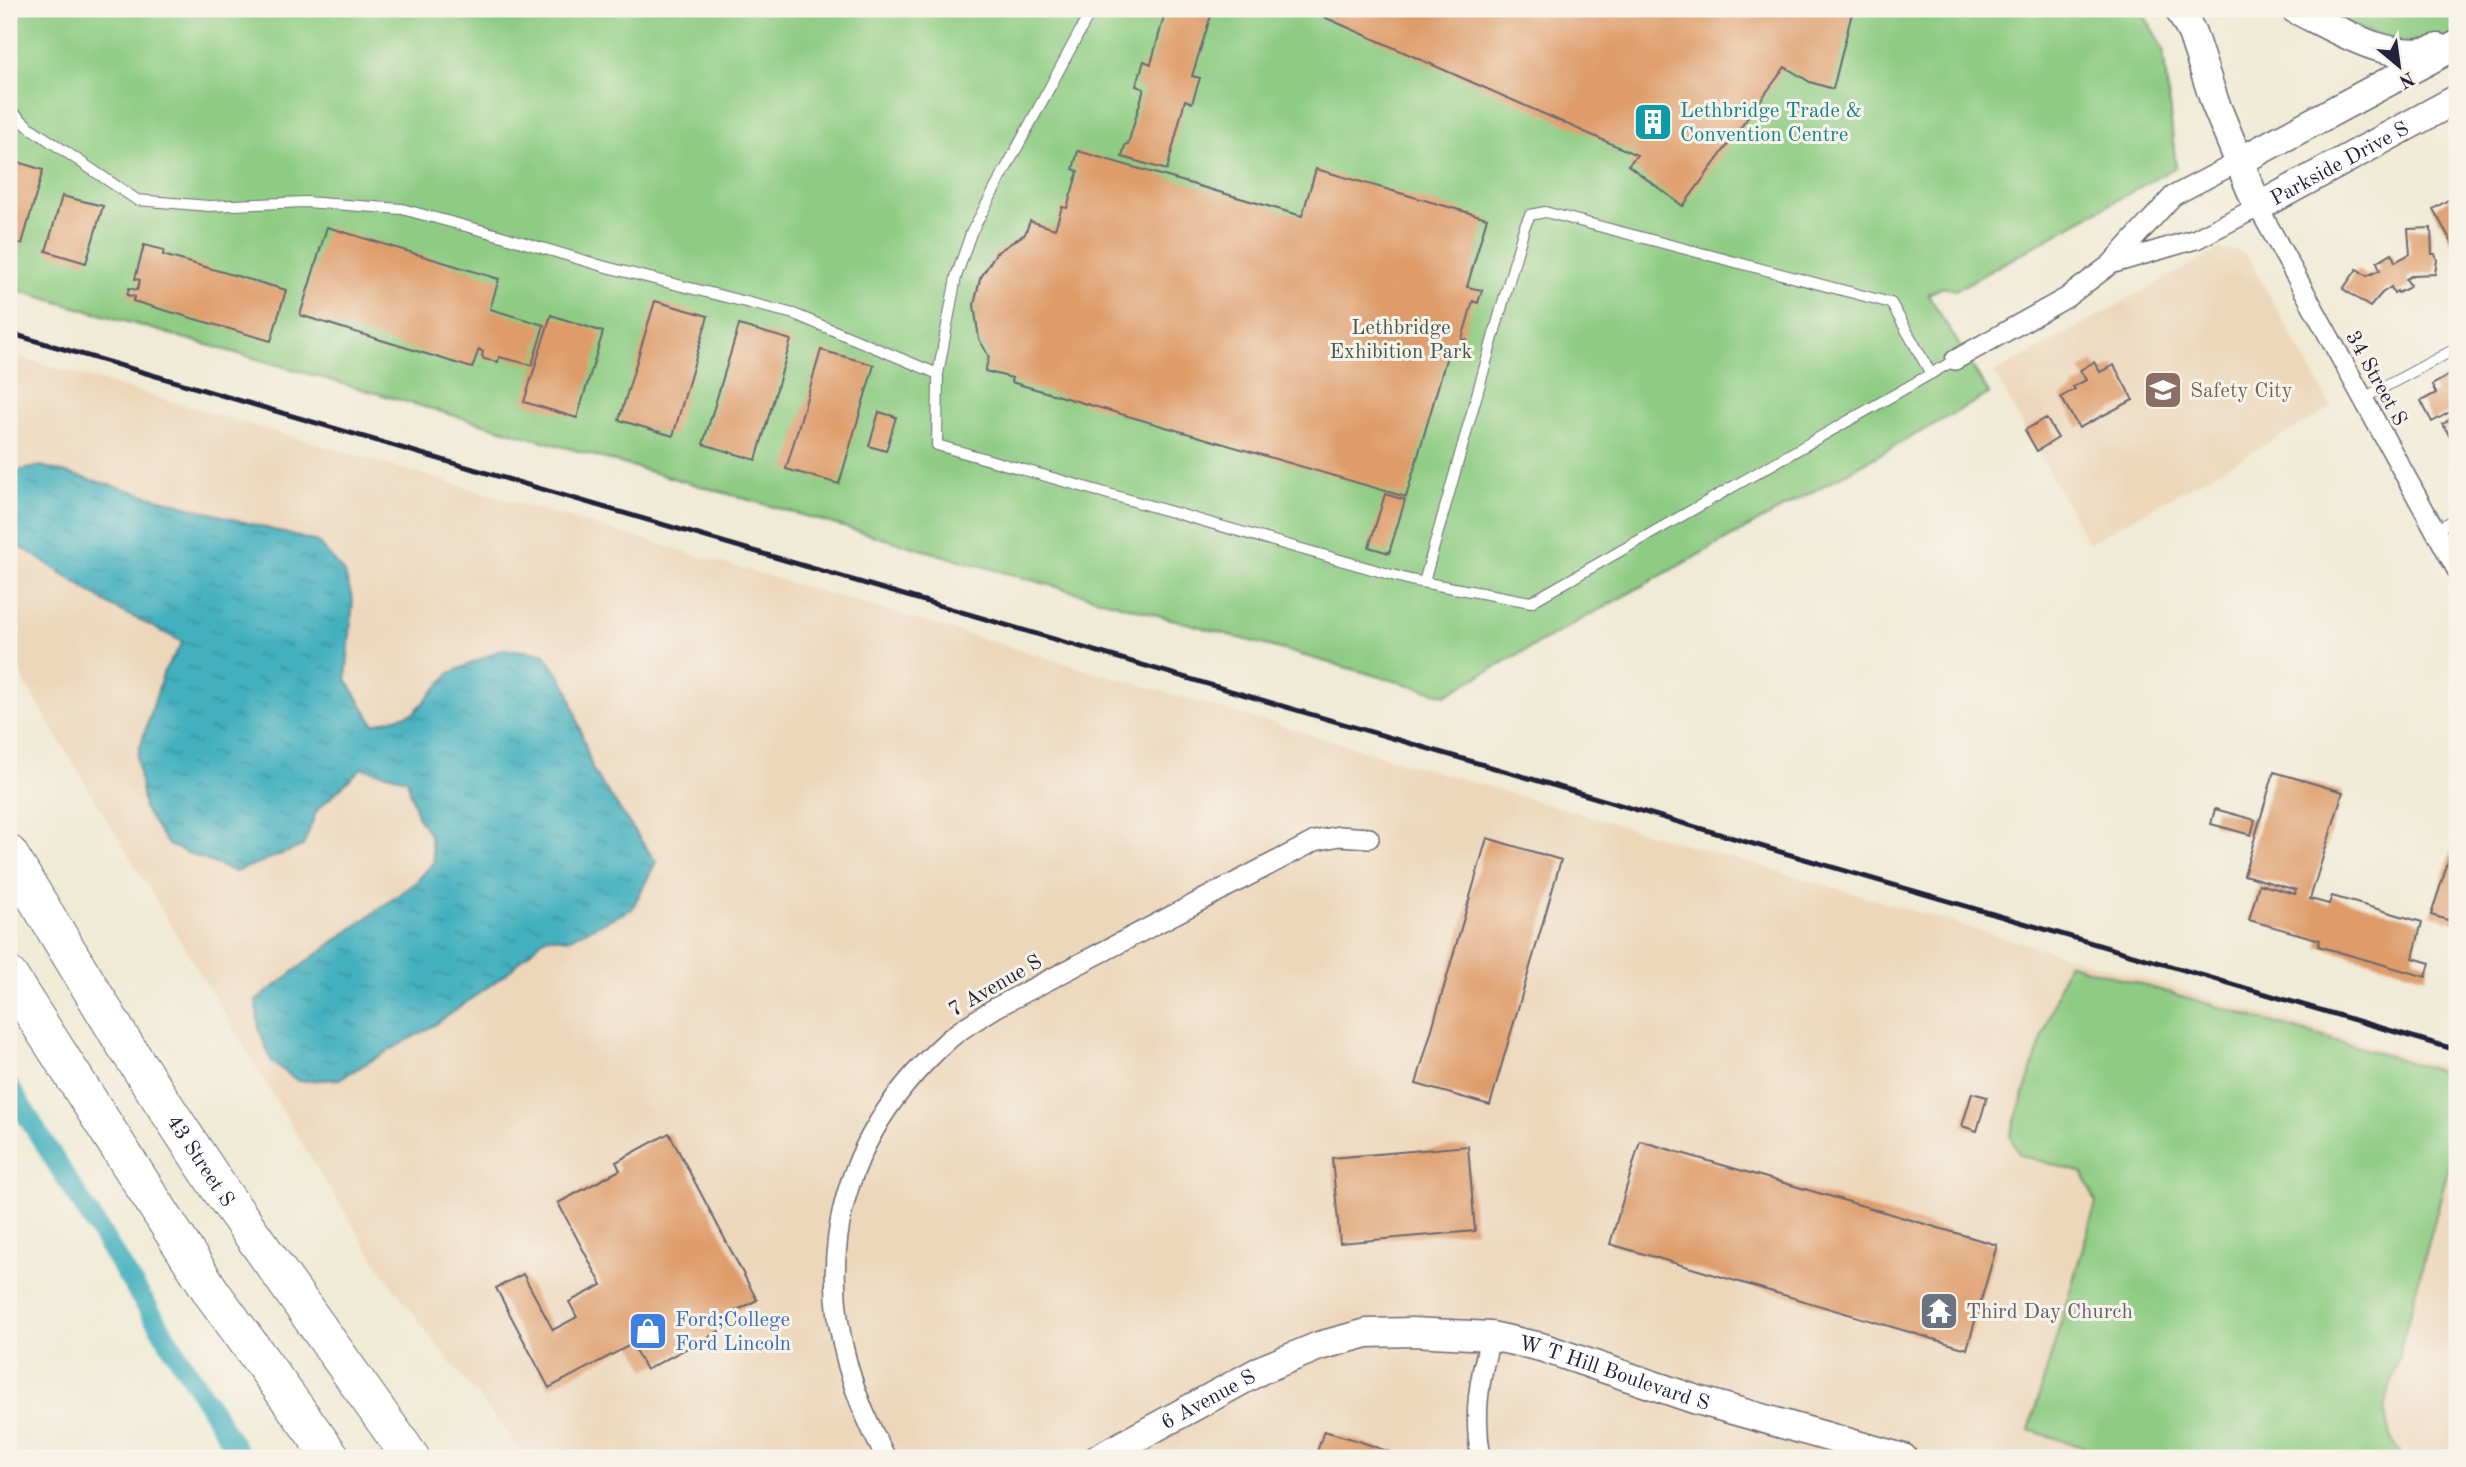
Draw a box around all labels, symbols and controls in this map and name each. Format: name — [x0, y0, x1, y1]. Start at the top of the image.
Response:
north arrow — [2364, 32, 2434, 102]
text: N — [2395, 67, 2417, 91]
building icon: Lethbridge Trade & Convention Centre — [1632, 101, 1674, 143]
place label: Lethbridge Trade & Convention Centre — [1680, 101, 1862, 146]
street label: Parkside Drive S — [2267, 118, 2413, 210]
park label: Lethbridge Exhibition Park — [1330, 318, 1472, 363]
street label: 34 Street S — [2341, 328, 2410, 430]
school or university icon: Safety City — [2142, 369, 2184, 411]
place label: Safety City — [2190, 381, 2293, 402]
street label: 7 Avenue S — [946, 951, 1046, 1021]
street label: 43 Street S — [162, 1112, 238, 1211]
temple icon: Third Day Church — [1918, 1290, 1960, 1332]
place label: Third Day Church — [1966, 1302, 2133, 1323]
shop icon: Ford;College Ford Lincoln — [627, 1310, 669, 1352]
place label: Ford;College Ford Lincoln — [675, 1310, 791, 1355]
street label: W T Hill Boulevard S — [1517, 1333, 1712, 1415]
street label: 6 Avenue S — [1158, 1366, 1259, 1434]

